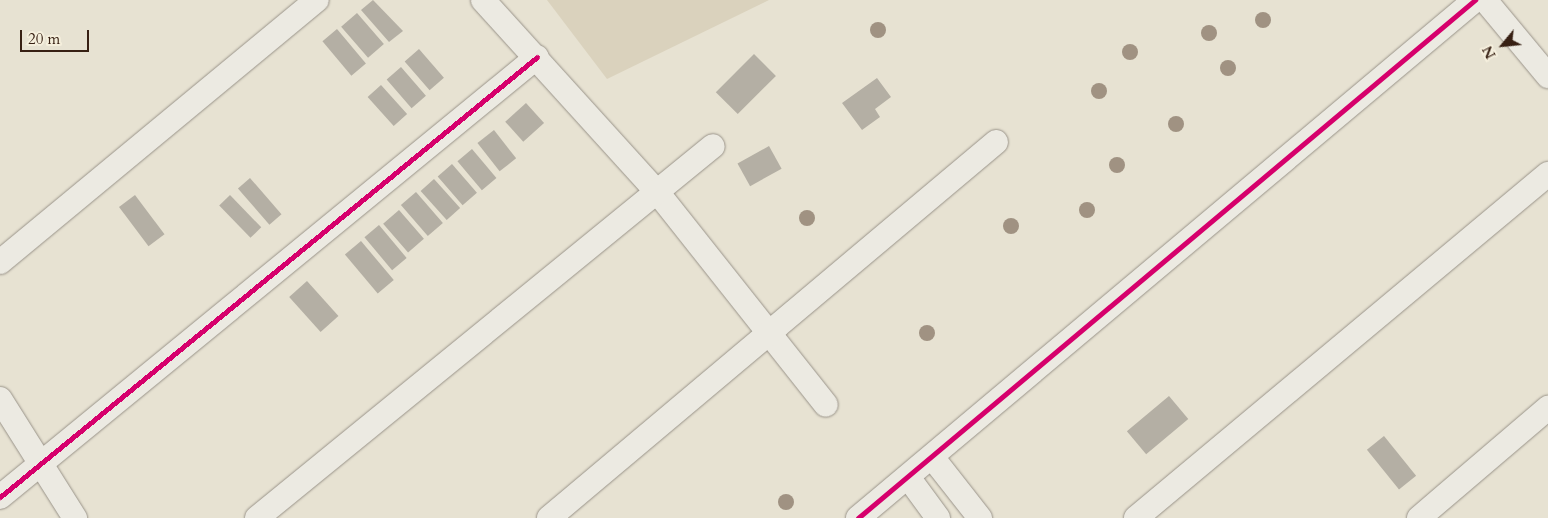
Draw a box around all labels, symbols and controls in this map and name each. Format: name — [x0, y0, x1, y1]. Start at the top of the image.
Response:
scale bar — [22, 20, 91, 52]
north arrow — [1478, 20, 1528, 70]
text: 20 m — [28, 29, 60, 49]
text: N — [1478, 42, 1501, 62]

